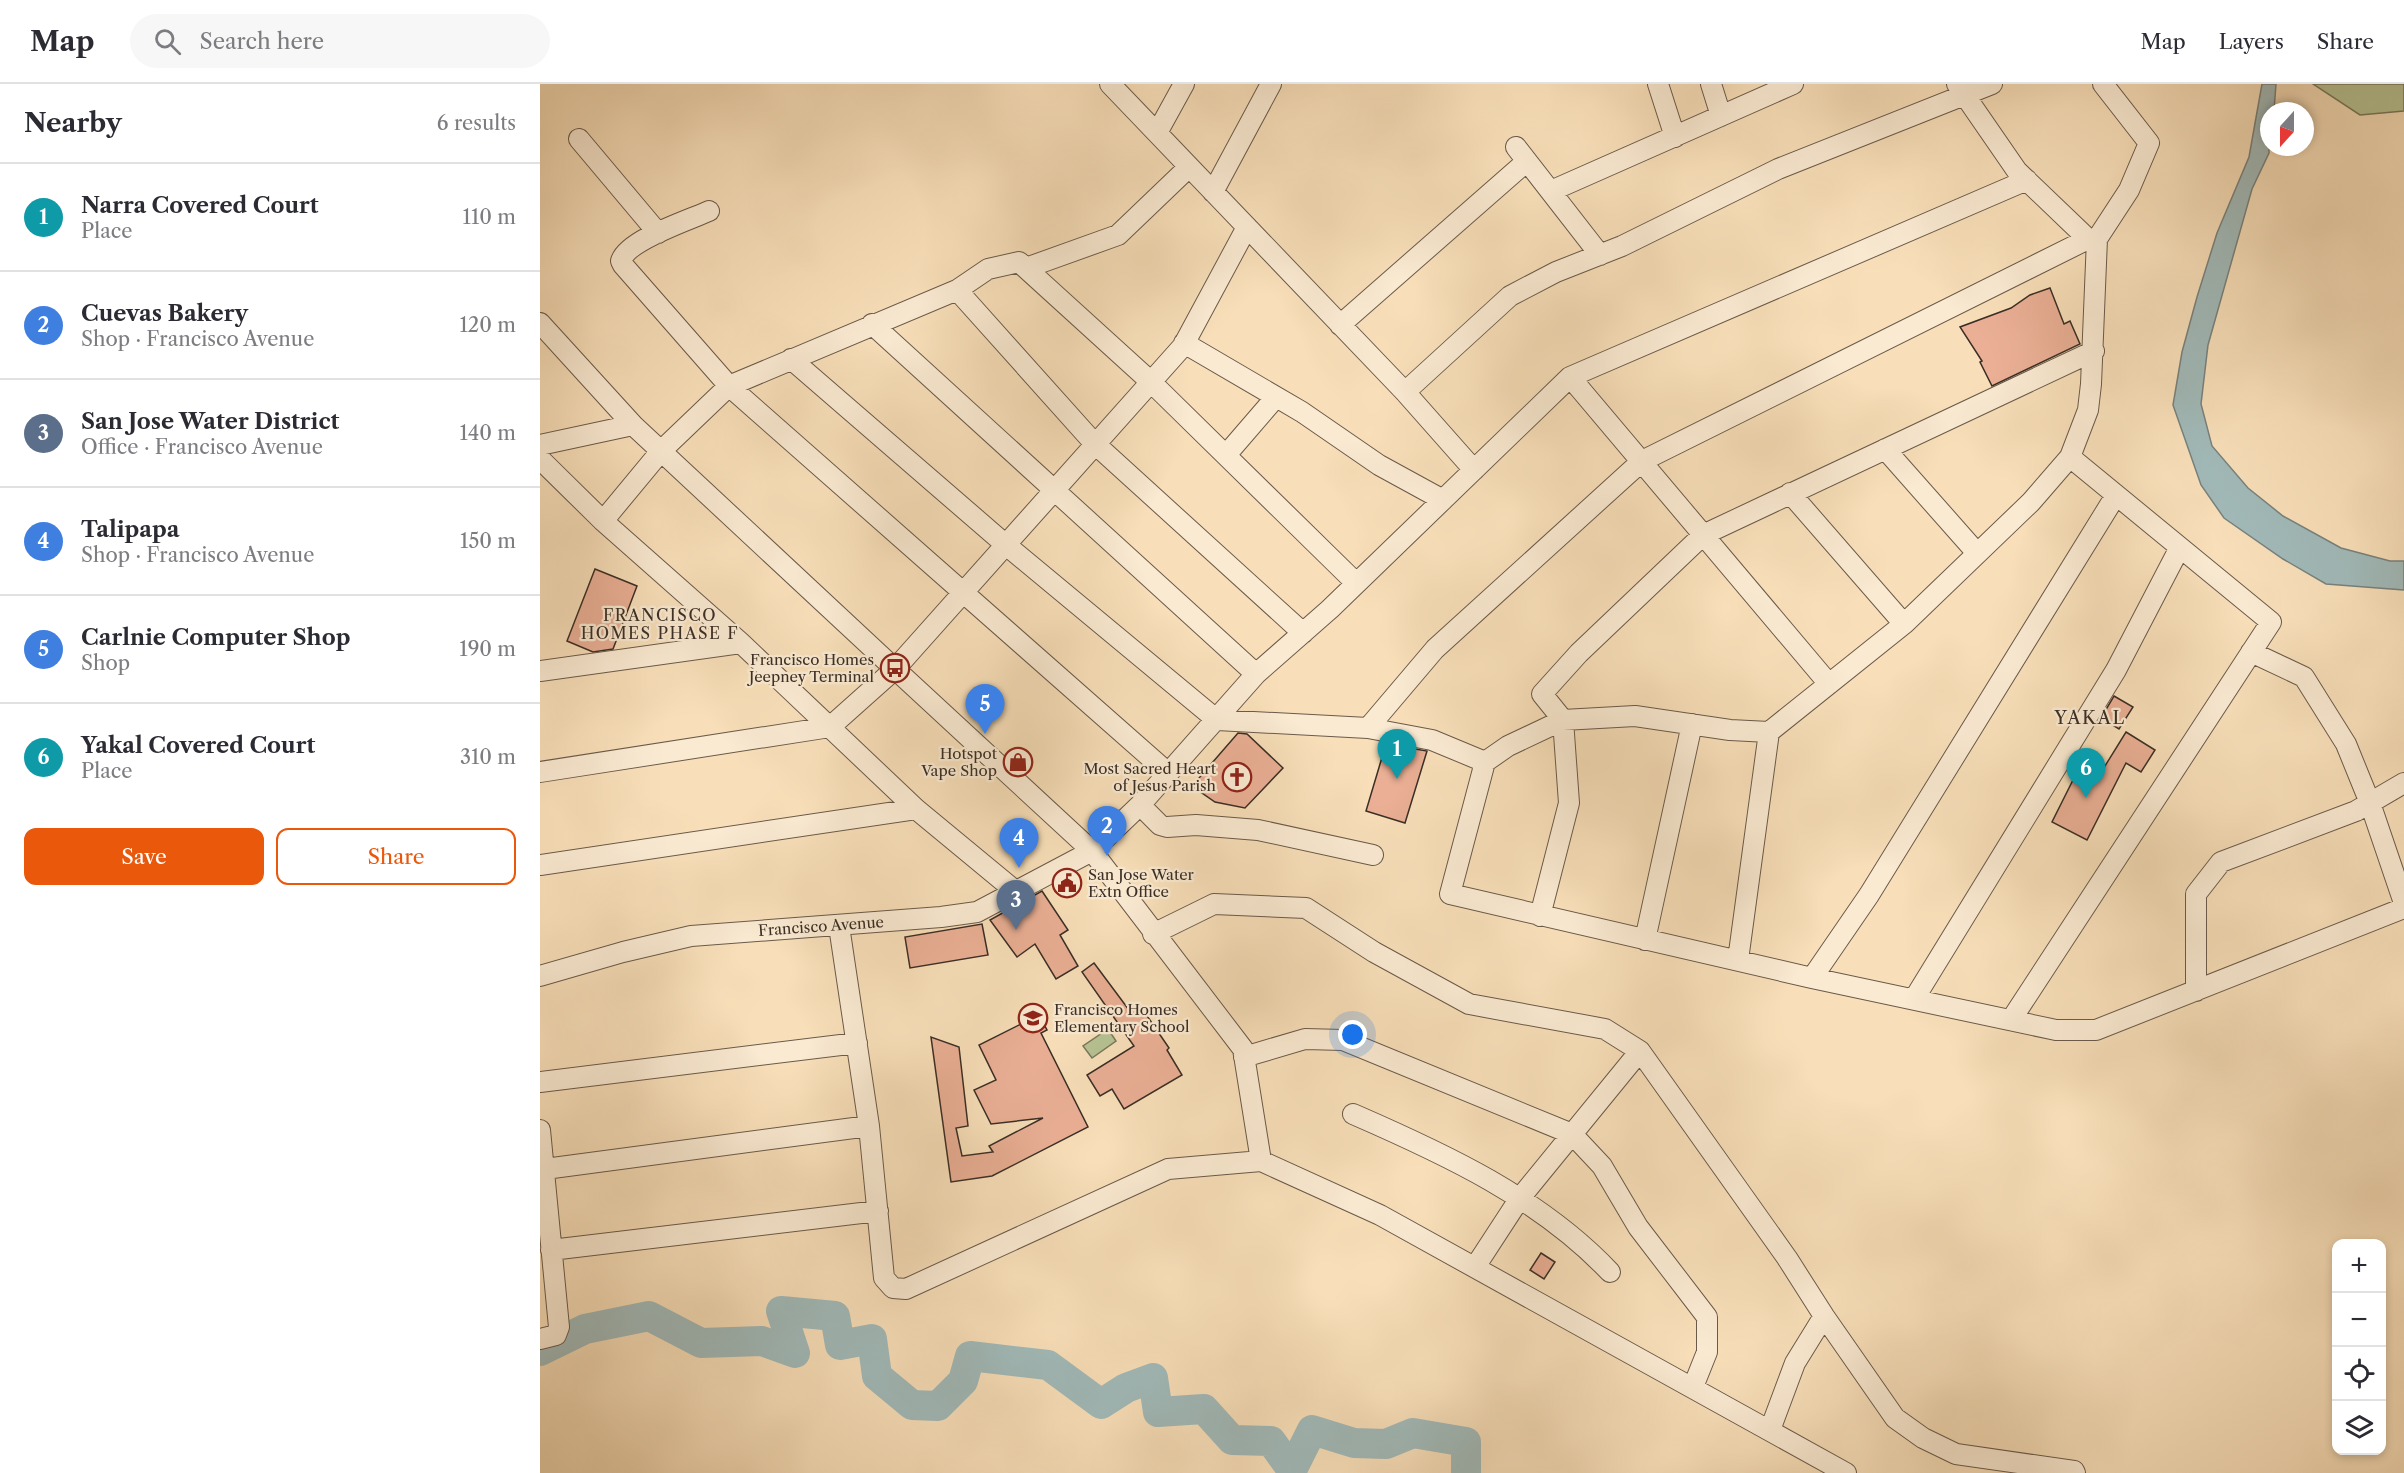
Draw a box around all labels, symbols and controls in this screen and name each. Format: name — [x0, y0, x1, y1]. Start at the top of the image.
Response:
search box — [130, 14, 550, 68]
text: Map — [30, 24, 94, 58]
icon: search — [151, 25, 184, 58]
text: Search here — [199, 28, 324, 55]
text: Map — [2141, 29, 2186, 54]
text: Layers — [2219, 29, 2284, 54]
text: Share — [2317, 29, 2374, 54]
north arrow — [2260, 102, 2314, 156]
text: Nearby — [24, 107, 122, 139]
text: 6 results — [437, 111, 516, 135]
text: Narra Covered Court — [81, 192, 319, 219]
text: 1 — [39, 205, 48, 229]
text: 110 m — [463, 205, 516, 229]
text: Place — [81, 219, 132, 243]
text: Cuevas Bakery — [81, 300, 248, 327]
text: 2 — [38, 313, 49, 337]
text: 120 m — [459, 313, 516, 337]
text: Shop · Francisco Avenue — [81, 327, 314, 351]
text: San Jose Water District — [81, 408, 339, 435]
text: 3 — [38, 421, 49, 445]
text: 140 m — [459, 421, 516, 445]
text: Office · Francisco Avenue — [81, 435, 323, 459]
text: Talipapa — [81, 516, 179, 543]
text: 4 — [38, 529, 49, 553]
text: 150 m — [460, 529, 516, 553]
text: Shop · Francisco Avenue — [81, 543, 314, 567]
district label: FRANCISCO HOMES PHASE F — [581, 605, 739, 643]
text: Carlnie Computer Shop — [81, 624, 350, 651]
text: 5 — [38, 637, 49, 661]
text: 190 m — [459, 637, 516, 661]
place label: Francisco Homes Jeepney Terminal — [747, 650, 875, 686]
text: Shop — [81, 651, 130, 675]
bus stop icon: Francisco Homes Jeepney Terminal — [879, 652, 911, 684]
pin: 5 — [966, 684, 1004, 734]
district label: YAKAL — [2053, 707, 2126, 729]
pin: 1 — [1378, 730, 1416, 779]
text: Yakal Covered Court — [81, 732, 315, 759]
place label: Hotspot Vape Shop — [920, 744, 998, 780]
text: 6 — [38, 745, 49, 769]
text: 310 m — [460, 745, 516, 769]
shop icon: Hotspot Vape Shop — [1002, 746, 1034, 778]
pin: 6 — [2066, 748, 2106, 798]
text: Place — [81, 759, 132, 783]
place label: Most Sacred Heart of Jesus Parish — [1083, 759, 1217, 795]
church icon: Most Sacred Heart of Jesus Parish — [1221, 761, 1253, 793]
pin: 2 — [1088, 806, 1126, 856]
pin: 4 — [1000, 818, 1038, 868]
button: Save — [24, 828, 264, 885]
button: Share — [276, 828, 516, 885]
place label: San Jose Water Extn Office — [1088, 865, 1195, 901]
public building icon: San Jose Water Extn Office — [1051, 867, 1083, 899]
pin: 3 — [996, 880, 1036, 930]
street label: Francisco Avenue — [757, 912, 885, 940]
place label: Francisco Homes Elementary School — [1054, 1000, 1190, 1036]
school or university icon: Francisco Homes Elementary School — [1017, 1002, 1049, 1034]
your location — [1338, 1020, 1367, 1049]
map controls — [2332, 1239, 2386, 1455]
button: + — [2332, 1239, 2386, 1293]
button: − — [2332, 1293, 2386, 1347]
button: locate — [2332, 1347, 2386, 1401]
button: layers — [2332, 1401, 2386, 1455]

